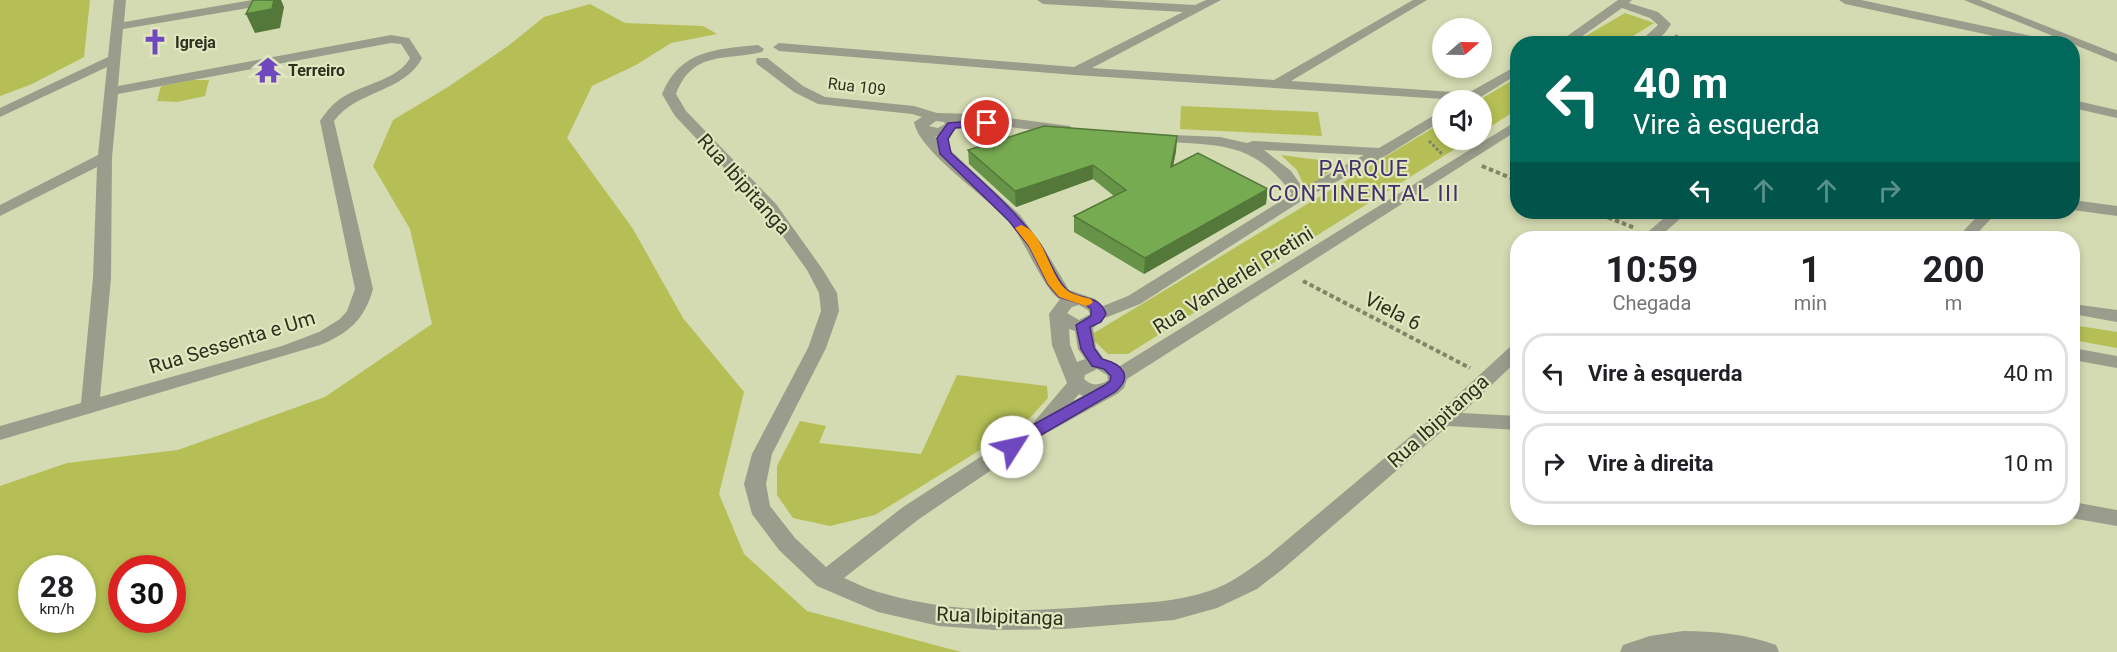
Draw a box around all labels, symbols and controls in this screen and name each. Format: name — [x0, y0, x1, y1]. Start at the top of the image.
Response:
north arrow — [1432, 18, 1492, 78]
map controls — [1432, 18, 1492, 150]
church icon: Igreja — [140, 27, 170, 57]
place label: Igreja — [175, 33, 216, 52]
temple icon: Terreiro — [253, 55, 283, 85]
text: 40 m — [1633, 59, 1728, 108]
icon: left — [1534, 60, 1612, 138]
place label: Terreiro — [288, 61, 345, 80]
street label: Rua 109 — [827, 74, 887, 99]
button: sound — [1432, 90, 1492, 150]
pin — [961, 97, 1012, 148]
icon: arrive — [970, 106, 1003, 139]
text: Vire à esquerda — [1633, 109, 1820, 141]
street label: Rua Ibipitanga — [692, 129, 796, 239]
district label: PARQUE CONTINENTAL III — [1268, 156, 1460, 206]
icon: left — [1684, 174, 1717, 207]
icon: ahead — [1747, 174, 1780, 207]
icon: ahead — [1810, 174, 1843, 207]
icon: right — [1873, 174, 1906, 207]
street label: Rua Vanderlei Pretini — [1148, 221, 1318, 339]
text: 10:59 — [1605, 249, 1698, 291]
text: 1 — [1800, 249, 1821, 291]
text: 200 — [1923, 249, 1985, 291]
street label: Viela 6 — [1361, 287, 1425, 335]
text: Chegada — [1612, 291, 1691, 315]
text: min — [1794, 291, 1827, 315]
text: m — [1945, 291, 1962, 315]
street label: Rua Sessenta e Um — [146, 305, 318, 379]
icon: left — [1537, 357, 1570, 390]
text: Vire à esquerda — [1588, 361, 1742, 386]
text: 40 m — [2004, 361, 2053, 386]
street label: Rua Ibipitanga — [1383, 369, 1493, 473]
position arrow — [980, 415, 1044, 479]
icon: right — [1537, 447, 1570, 480]
text: Vire à direita — [1588, 451, 1714, 476]
text: 10 m — [2004, 451, 2053, 476]
speed limit sign: 30 — [108, 555, 186, 633]
text: 28 — [40, 569, 74, 604]
text: km/h — [39, 600, 75, 618]
street label: Rua Ibipitanga — [936, 602, 1064, 630]

